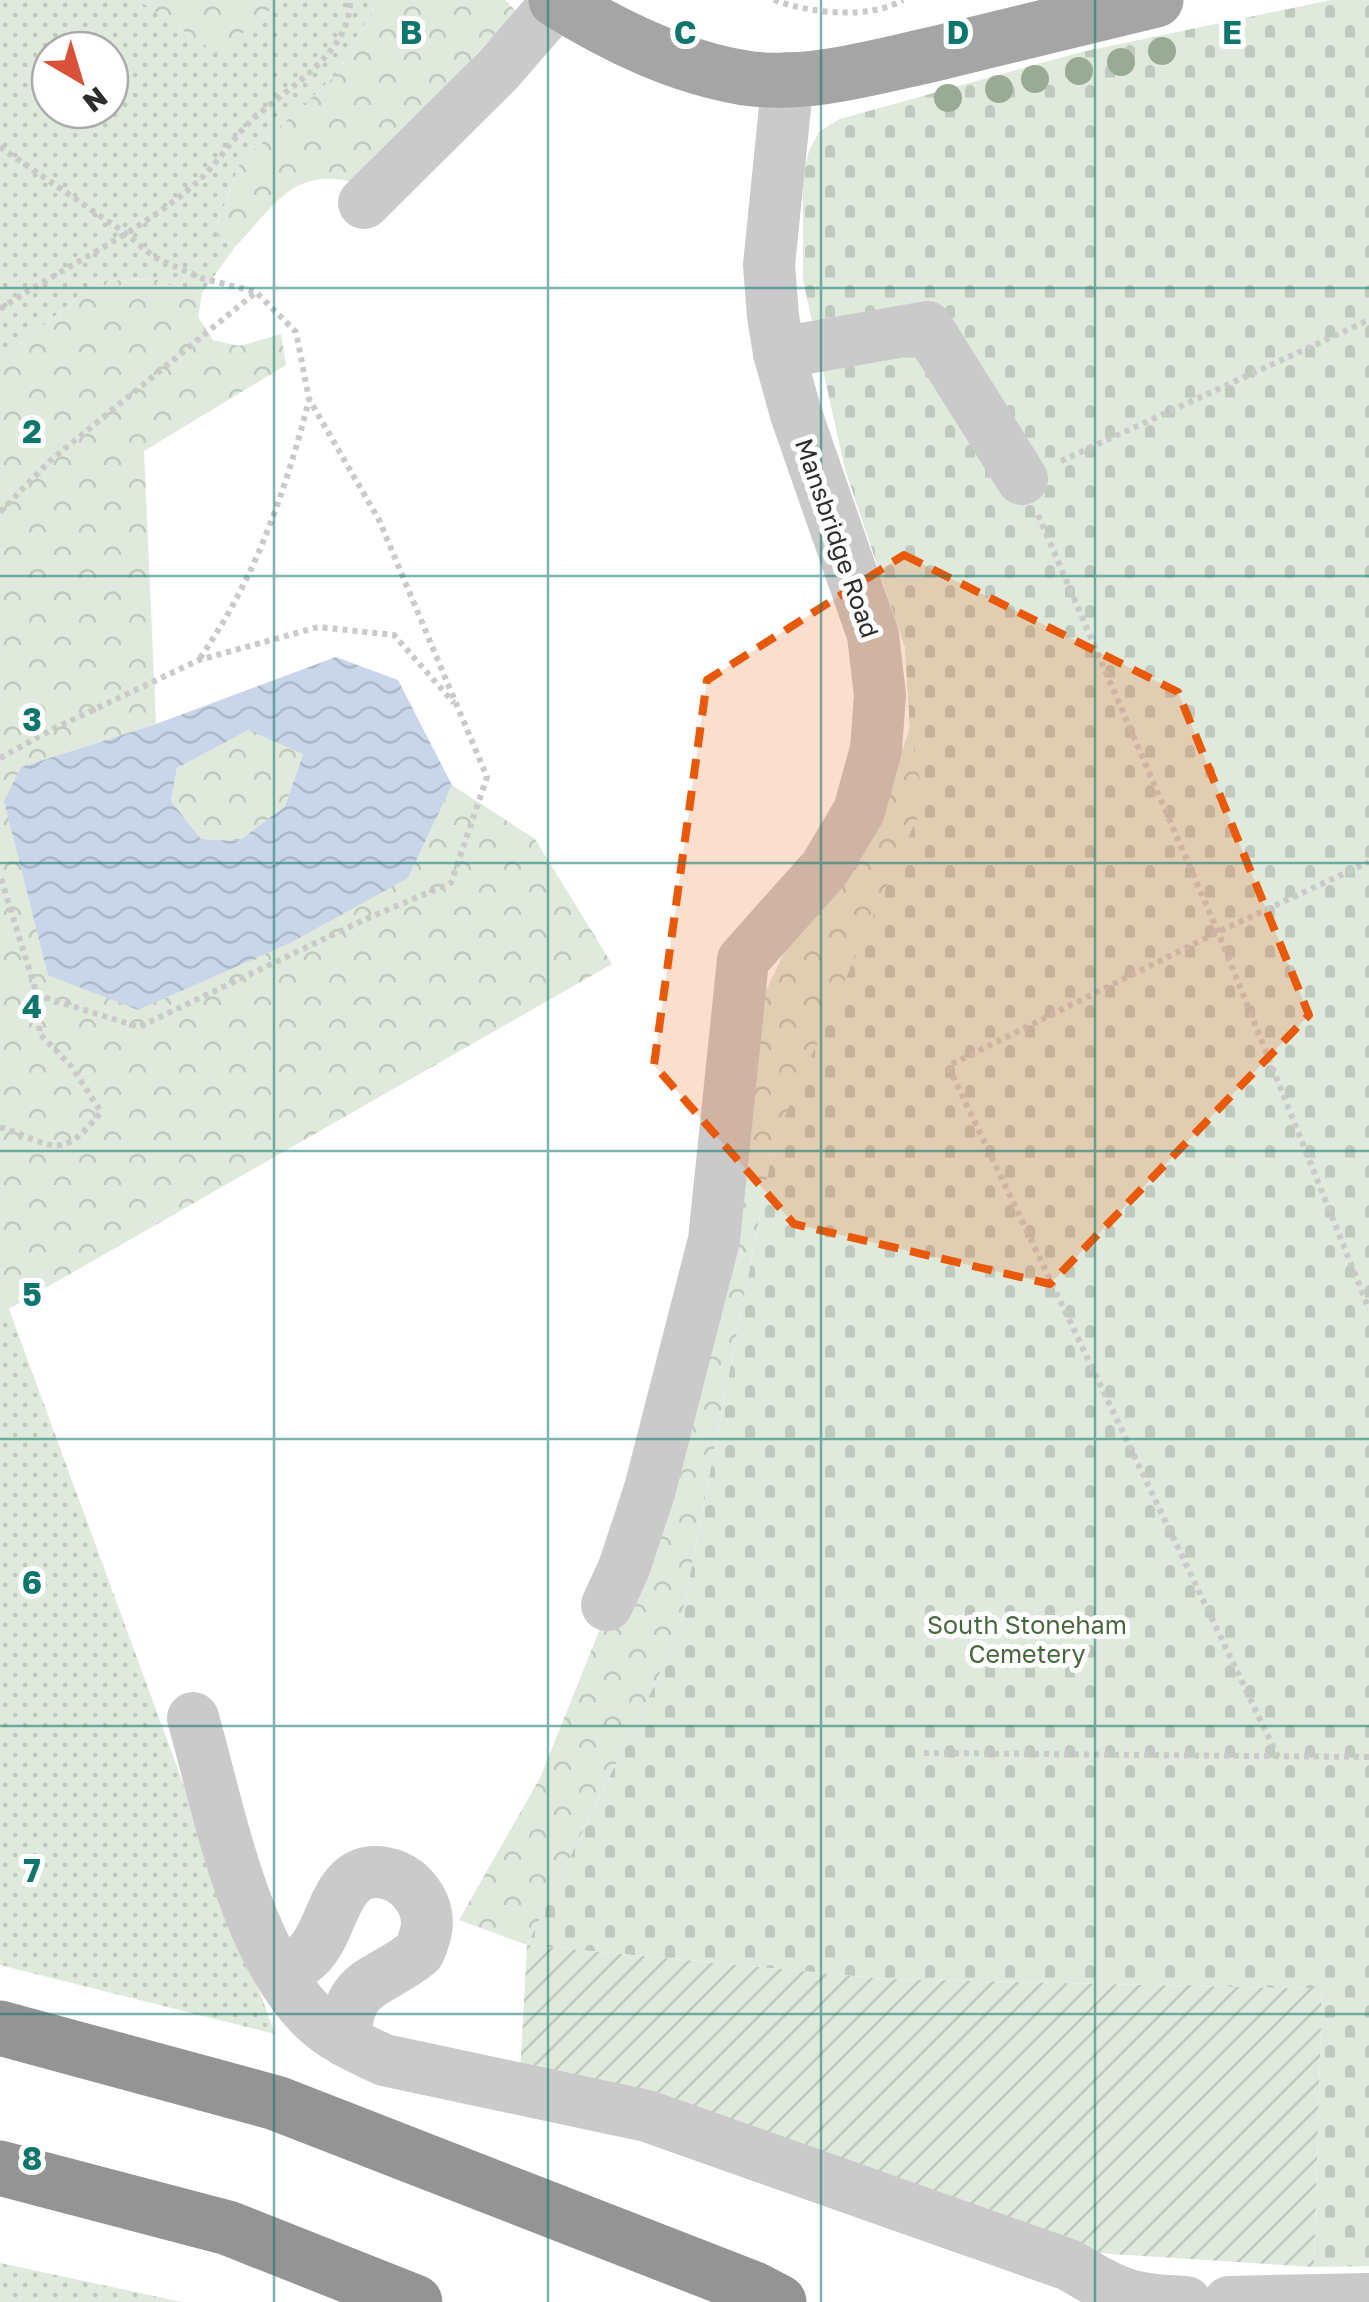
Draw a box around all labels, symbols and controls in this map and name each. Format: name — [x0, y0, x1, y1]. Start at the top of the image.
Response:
text: B — [400, 13, 422, 51]
text: C — [674, 13, 696, 51]
text: D — [947, 13, 969, 51]
text: E — [1222, 13, 1242, 51]
north arrow — [30, 30, 130, 130]
text: N — [77, 81, 114, 120]
text: 2 — [22, 412, 42, 450]
street label: Mansbridge Road — [789, 434, 886, 642]
text: 3 — [22, 700, 42, 738]
text: 4 — [22, 987, 42, 1025]
text: 5 — [22, 1275, 42, 1313]
text: 6 — [22, 1563, 42, 1601]
park label: South Stoneham Cemetery — [927, 1609, 1127, 1669]
text: 7 — [23, 1851, 41, 1889]
text: 8 — [22, 2139, 42, 2177]

